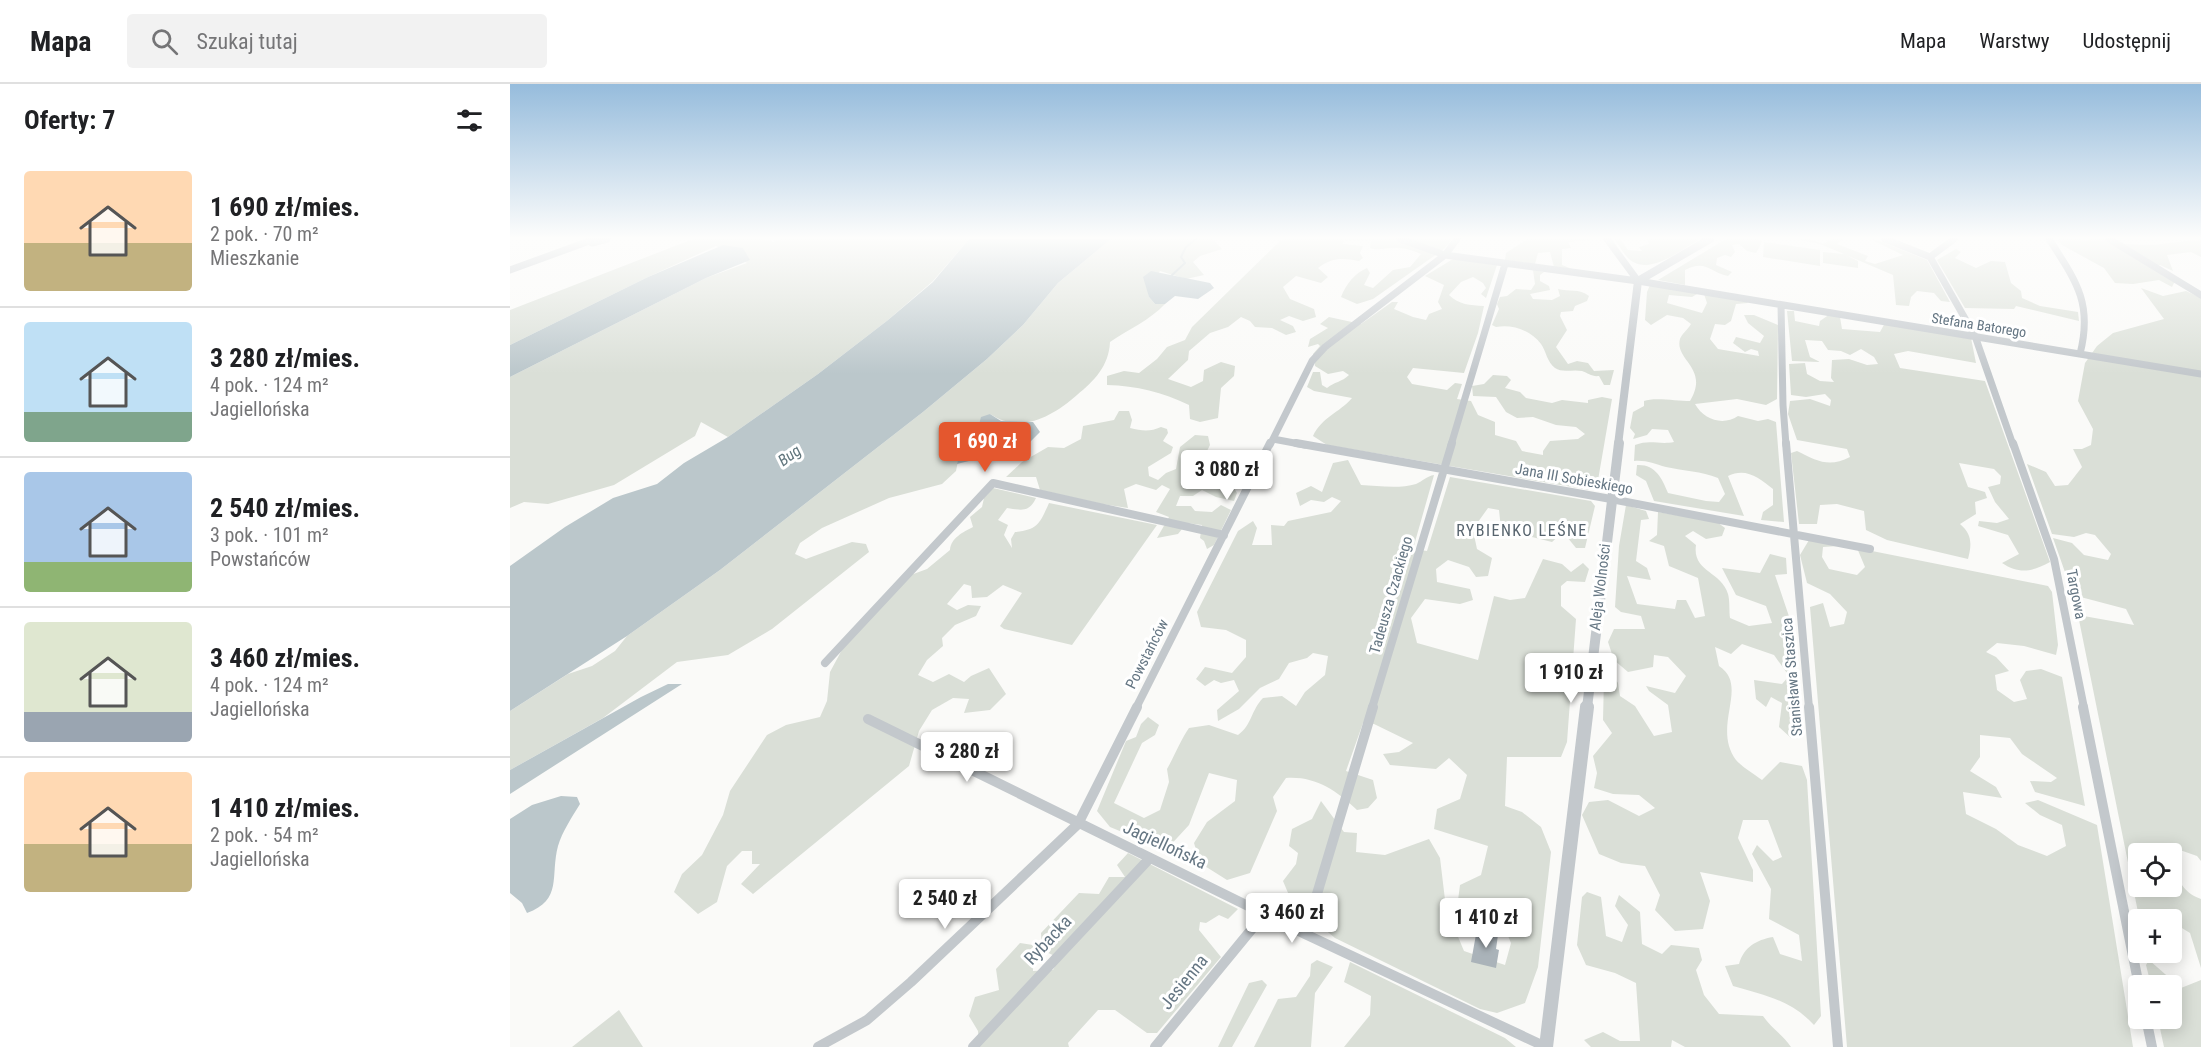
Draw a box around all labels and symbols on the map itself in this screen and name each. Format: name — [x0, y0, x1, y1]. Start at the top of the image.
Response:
street label: Stefana Batorego — [1930, 310, 2028, 340]
pin: 1 690 zł — [923, 422, 1047, 473]
water label: Bug — [774, 441, 805, 470]
pin: 3 080 zł — [1165, 450, 1289, 501]
street label: Jana III Sobieskiego — [1514, 460, 1634, 498]
district label: RYBIENKO LEŚNE — [1456, 521, 1588, 540]
street label: Tadeusza Czackiego — [1366, 534, 1416, 656]
street label: Aleja Wolności — [1586, 543, 1614, 631]
street label: Targowa — [2062, 568, 2090, 620]
street label: Powstańców — [1122, 616, 1172, 692]
street label: Stanisława Staszica — [1778, 617, 1806, 737]
pin: 1 910 zł — [1509, 653, 1633, 704]
pin: 3 280 zł — [905, 732, 1029, 783]
street label: Jagiellońska — [1120, 816, 1210, 873]
pin: 2 540 zł — [883, 879, 1007, 930]
pin: 3 460 zł — [1230, 893, 1354, 944]
pin: 1 410 zł — [1424, 898, 1548, 949]
street label: Rybacka — [1020, 911, 1076, 969]
street label: Jesienna — [1155, 950, 1212, 1013]

